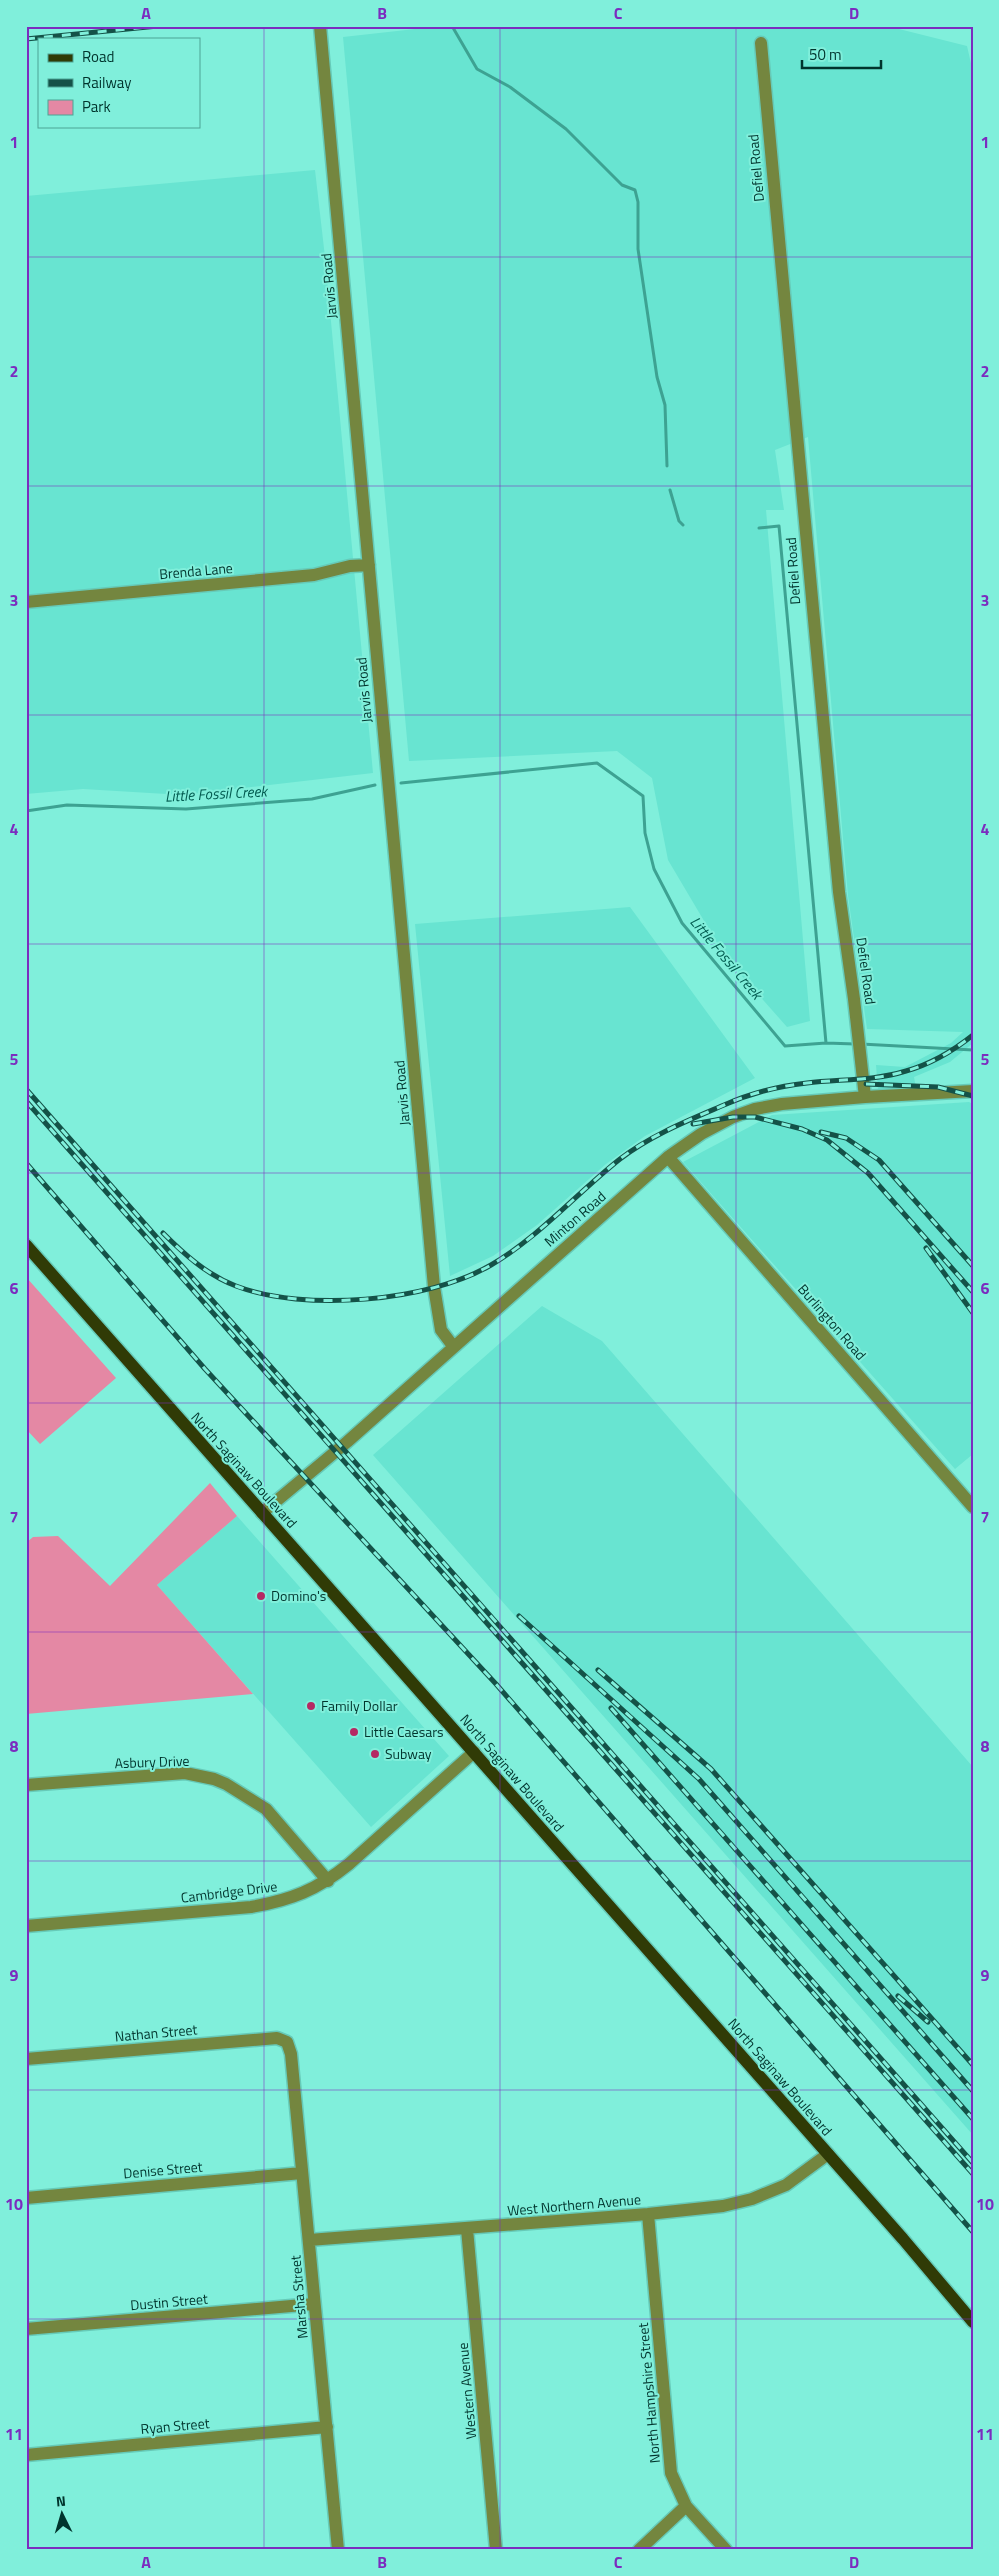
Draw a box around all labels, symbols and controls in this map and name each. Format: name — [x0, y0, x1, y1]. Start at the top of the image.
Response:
text: A — [141, 1, 151, 25]
text: B — [377, 1, 387, 25]
text: C — [614, 1, 623, 25]
text: D — [849, 1, 859, 25]
legend — [38, 38, 200, 128]
scale bar — [802, 38, 880, 70]
text: 50 m — [809, 43, 842, 66]
text: Road — [82, 45, 114, 68]
text: Railway — [82, 71, 132, 94]
text: Park — [82, 95, 111, 118]
text: 1 — [10, 130, 18, 154]
text: 1 — [981, 130, 989, 154]
street label: Defiel Road — [742, 134, 769, 203]
street label: Jarvis Road — [315, 252, 342, 320]
text: 2 — [10, 359, 18, 383]
text: 2 — [981, 359, 989, 383]
street label: Defiel Road — [780, 537, 805, 605]
street label: Brenda Lane — [158, 557, 234, 584]
text: 3 — [10, 588, 18, 612]
text: 3 — [981, 588, 989, 612]
street label: Jarvis Road — [350, 656, 377, 724]
water label: Little Fossil Creek — [164, 779, 270, 808]
text: 4 — [10, 817, 19, 841]
text: 4 — [981, 817, 990, 841]
water label: Little Fossil Creek — [685, 911, 770, 1006]
street label: Defiel Road — [851, 936, 882, 1006]
text: 5 — [10, 1047, 19, 1071]
text: 5 — [981, 1047, 990, 1071]
street label: Jarvis Road — [388, 1059, 415, 1127]
street label: Minton Road — [539, 1186, 610, 1251]
text: 6 — [10, 1276, 19, 1300]
text: 6 — [981, 1276, 990, 1300]
street label: Burlington Road — [793, 1279, 872, 1364]
street label: North Saginaw Boulevard — [187, 1407, 302, 1532]
text: 7 — [10, 1505, 18, 1529]
text: 7 — [981, 1505, 989, 1529]
place label: Domino's — [271, 1585, 326, 1606]
marker: Domino's — [255, 1590, 267, 1602]
place label: Family Dollar — [321, 1695, 398, 1716]
marker: Family Dollar — [305, 1700, 317, 1712]
street label: North Saginaw Boulevard — [455, 1709, 569, 1836]
place label: Little Caesars — [364, 1721, 444, 1742]
marker: Little Caesars — [348, 1726, 360, 1738]
text: 8 — [10, 1734, 19, 1758]
text: 8 — [981, 1734, 990, 1758]
place label: Subway — [385, 1743, 432, 1764]
marker: Subway — [369, 1748, 381, 1760]
street label: Asbury Drive — [114, 1750, 190, 1773]
street label: Cambridge Drive — [180, 1875, 278, 1908]
text: 9 — [10, 1963, 19, 1987]
text: 9 — [981, 1963, 990, 1987]
street label: North Saginaw Boulevard — [723, 2013, 837, 2140]
street label: Nathan Street — [114, 2018, 198, 2047]
street label: Denise Street — [122, 2156, 204, 2183]
street label: West Northern Avenue — [506, 2188, 642, 2221]
text: 10 — [5, 2192, 23, 2216]
text: 10 — [976, 2192, 994, 2216]
street label: Marsha Street — [284, 2254, 313, 2340]
street label: Dustin Street — [129, 2288, 209, 2315]
street label: North Hampshire Street — [632, 2322, 665, 2464]
street label: Western Avenue — [452, 2342, 481, 2440]
street label: Ryan Street — [140, 2412, 210, 2439]
text: 11 — [5, 2422, 23, 2446]
text: 11 — [976, 2422, 994, 2446]
north arrow — [38, 2488, 88, 2538]
text: N — [55, 2490, 67, 2511]
text: A — [141, 2550, 151, 2574]
text: B — [377, 2550, 387, 2574]
text: C — [614, 2550, 623, 2574]
text: D — [849, 2550, 859, 2574]

